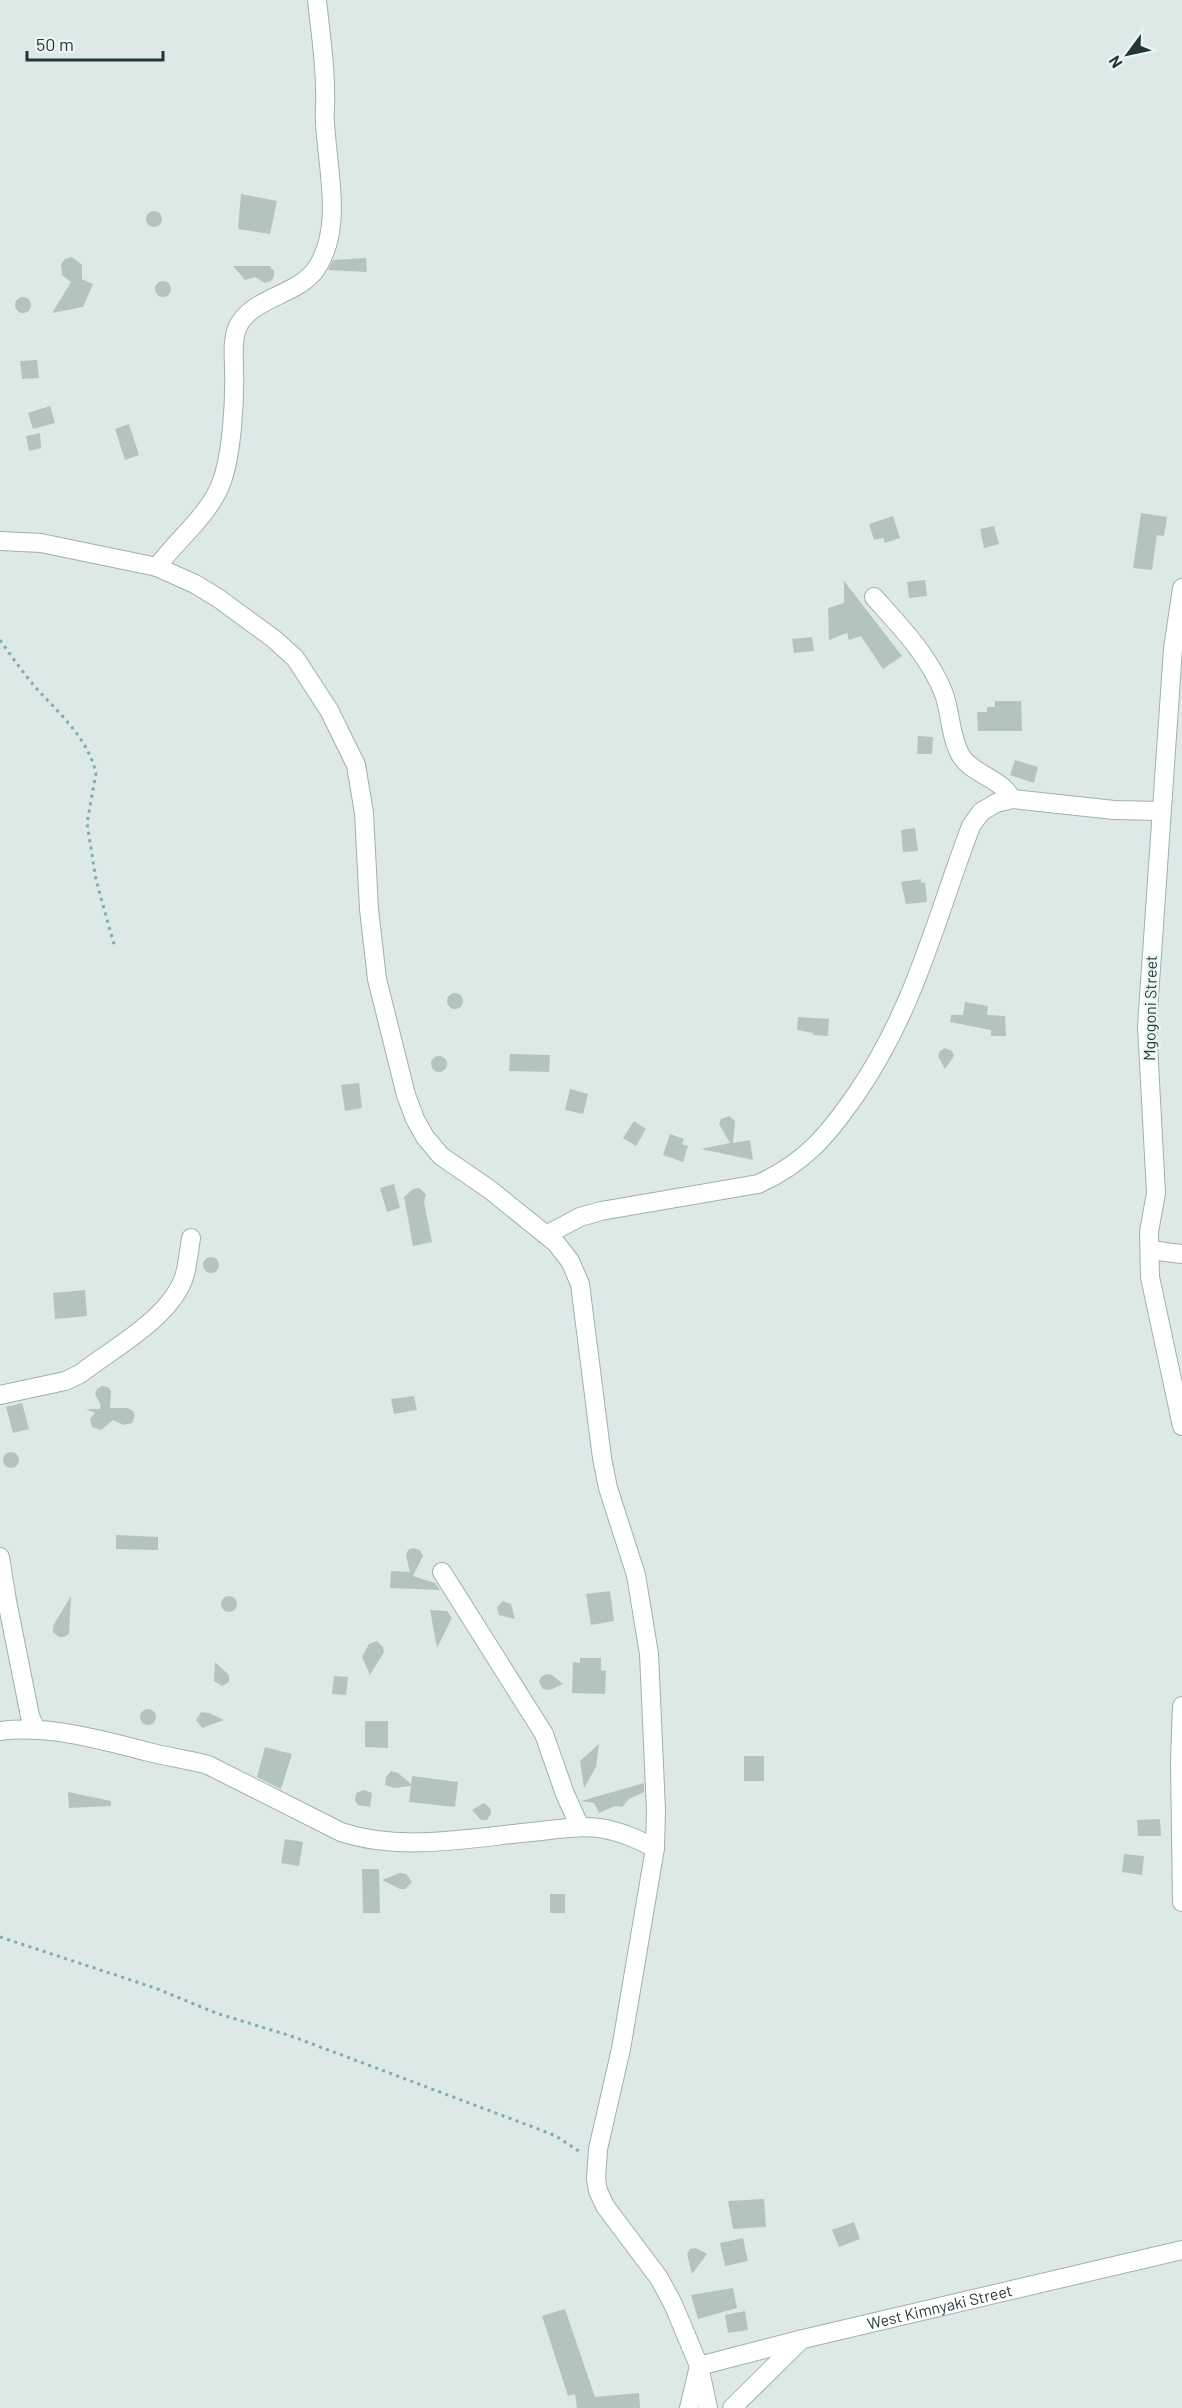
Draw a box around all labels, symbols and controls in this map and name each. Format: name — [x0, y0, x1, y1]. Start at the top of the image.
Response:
scale bar — [27, 24, 164, 62]
north arrow — [1098, 24, 1158, 84]
text: 50 m — [36, 33, 74, 55]
text: N — [1104, 53, 1126, 72]
street label: Mgogoni Street — [1139, 955, 1160, 1061]
street label: West Kimnyaki Street — [865, 2280, 1014, 2333]

